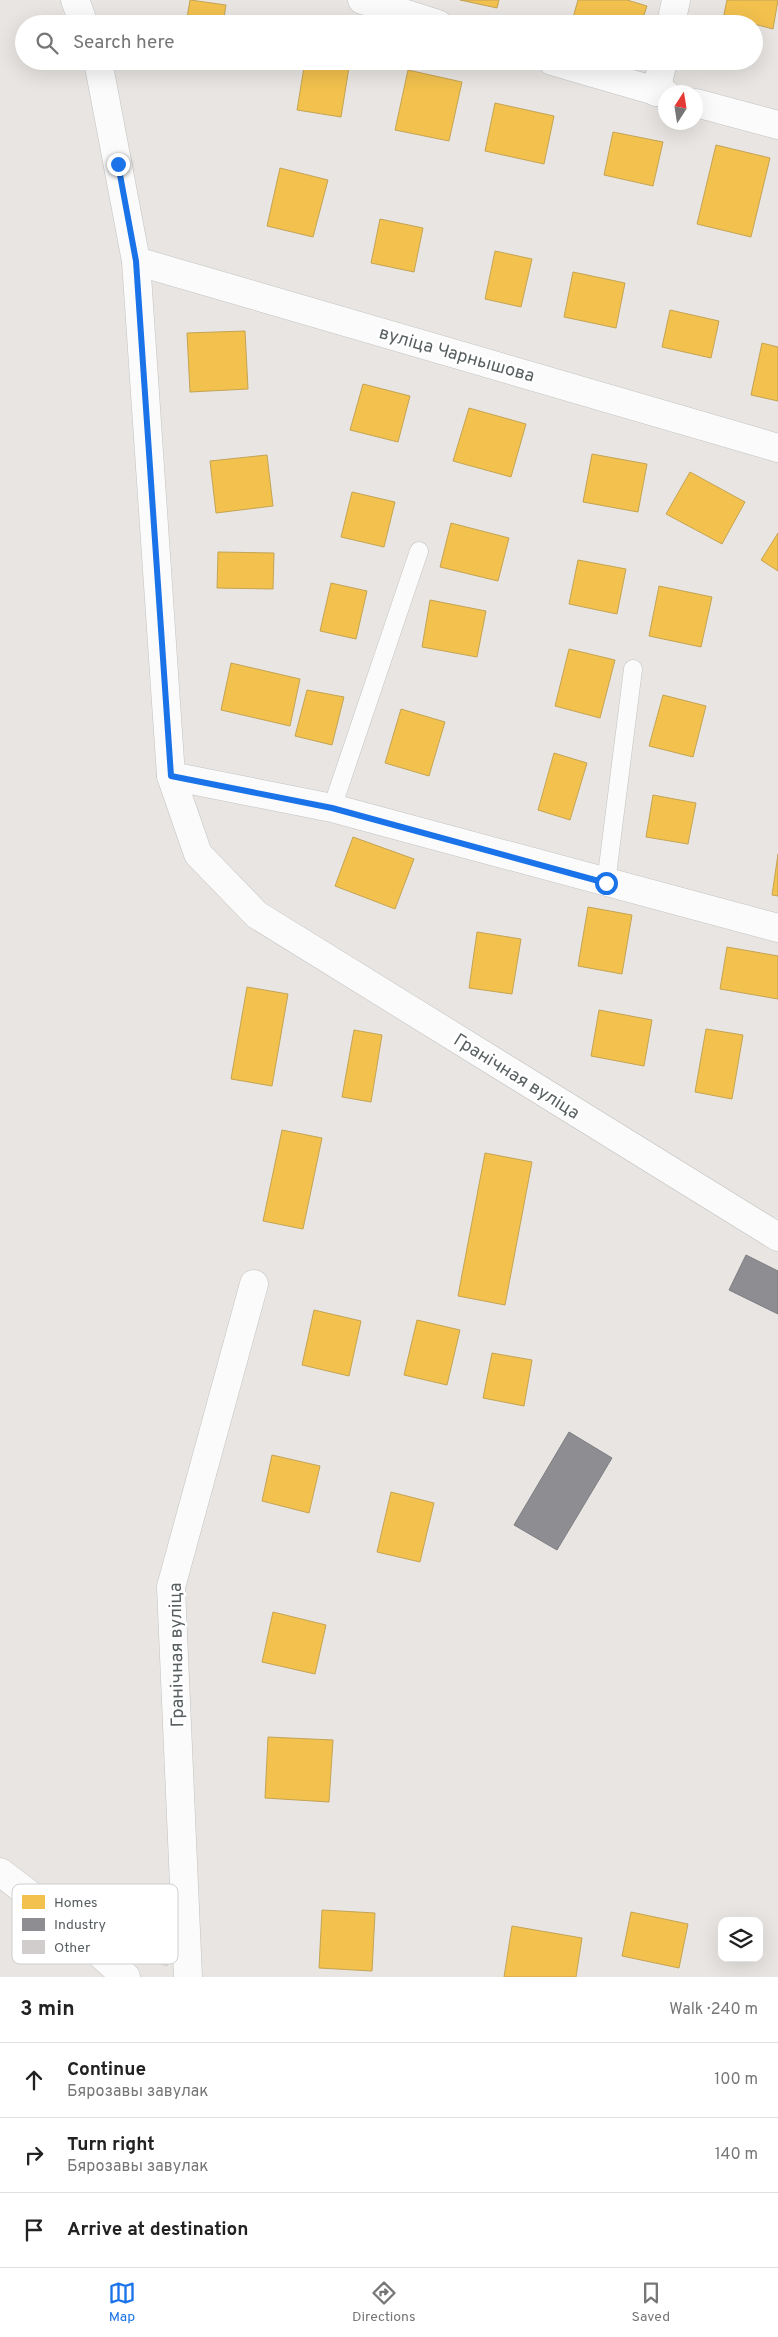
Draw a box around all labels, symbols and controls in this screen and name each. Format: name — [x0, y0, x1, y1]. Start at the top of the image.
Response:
search box — [15, 15, 763, 70]
icon: search — [33, 29, 61, 57]
text: Search here — [73, 31, 175, 55]
north arrow — [658, 85, 703, 130]
route end — [107, 153, 130, 176]
street label: вуліца Чарнышова — [376, 322, 537, 389]
route start — [595, 872, 618, 895]
street label: Гранічная вуліца — [449, 1029, 584, 1125]
street label: Гранічная вуліца — [165, 1582, 190, 1727]
legend — [12, 1884, 178, 1964]
text: Homes — [54, 1895, 98, 1912]
text: Industry — [54, 1917, 106, 1934]
map controls — [718, 1917, 763, 1962]
button: layers — [718, 1917, 763, 1962]
text: Other — [54, 1940, 91, 1957]
text: 3 min — [20, 1996, 75, 2023]
text: Walk · 240 m — [669, 2000, 758, 2020]
text: Continue — [67, 2058, 146, 2082]
icon: ahead — [20, 2066, 48, 2094]
text: 100 m — [714, 2070, 758, 2090]
text: Бярозавы завулак — [67, 2082, 209, 2102]
text: Turn right — [67, 2133, 155, 2157]
icon: right — [20, 2141, 48, 2169]
text: 140 m — [715, 2145, 758, 2165]
text: Бярозавы завулак — [67, 2157, 209, 2177]
icon: arrive — [20, 2216, 48, 2244]
text: Arrive at destination — [67, 2218, 248, 2242]
tab: Map — [108, 2279, 136, 2326]
tab: Directions — [352, 2279, 416, 2326]
tab: Saved — [632, 2279, 670, 2326]

